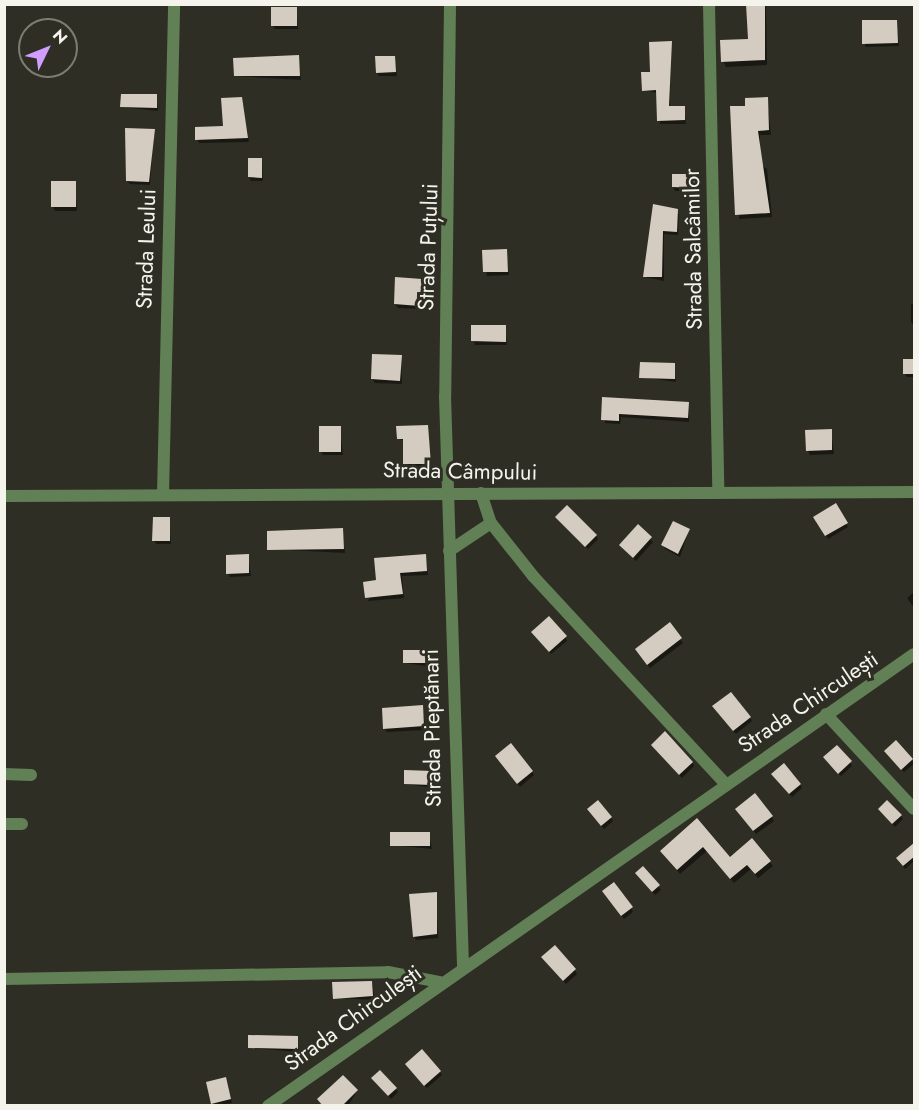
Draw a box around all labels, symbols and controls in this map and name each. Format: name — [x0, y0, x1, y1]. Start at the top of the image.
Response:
north arrow — [18, 18, 78, 78]
text: N — [47, 24, 73, 49]
street label: Strada Salcâmilor — [678, 168, 708, 330]
street label: Strada Puțului — [413, 183, 443, 311]
street label: Strada Leului — [131, 188, 161, 310]
street label: Strada Câmpului — [383, 456, 537, 486]
street label: Strada Chirculești — [733, 645, 883, 759]
street label: Strada Pieptănari — [417, 649, 447, 807]
street label: Strada Chirculești — [279, 959, 427, 1077]

